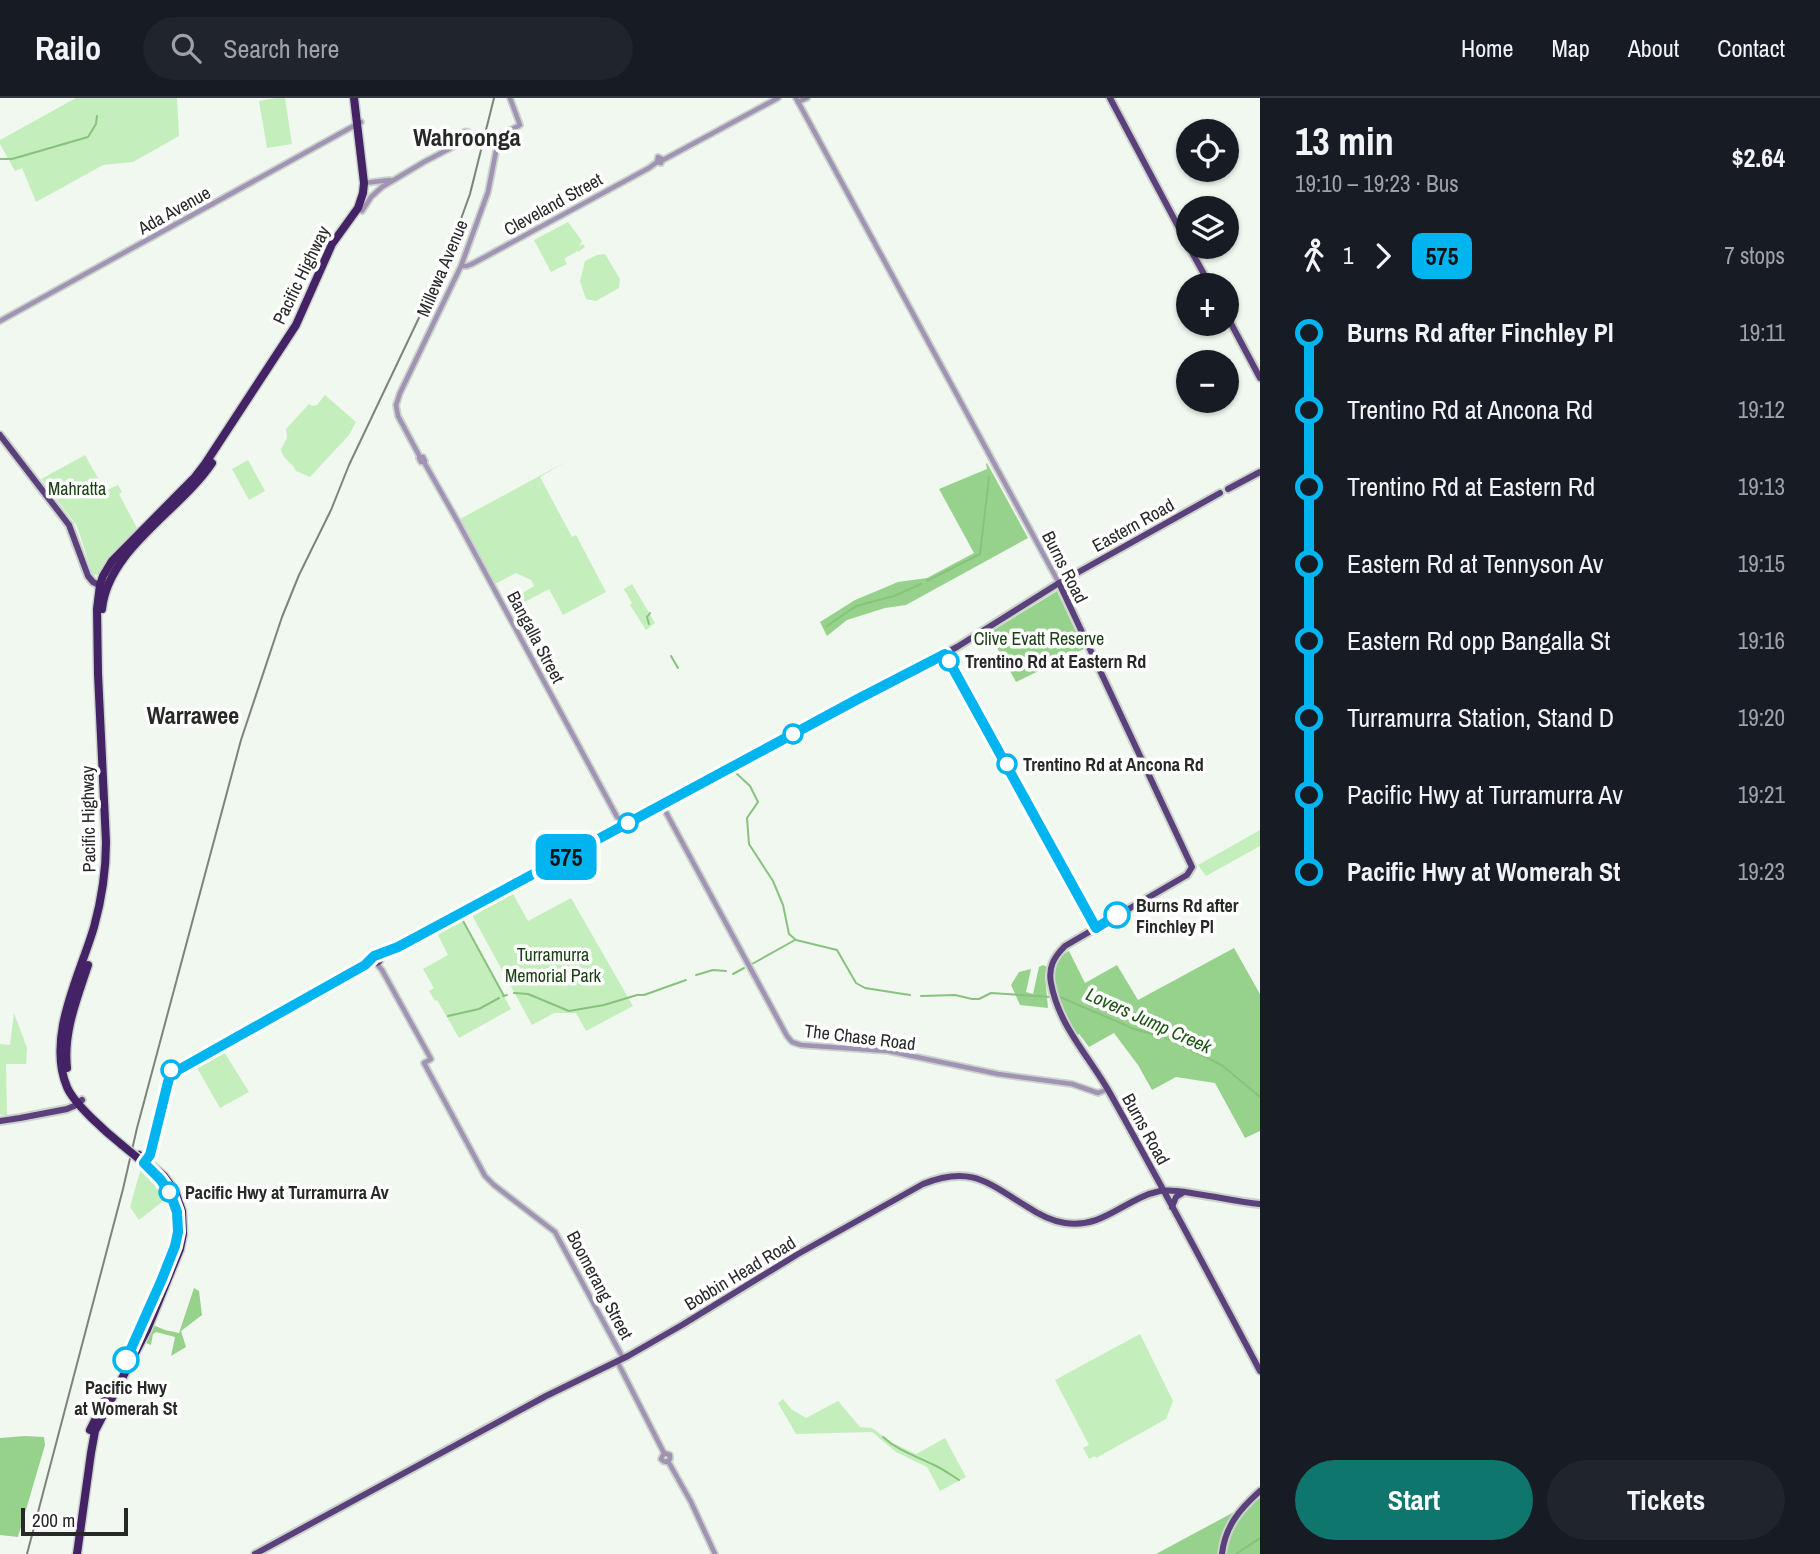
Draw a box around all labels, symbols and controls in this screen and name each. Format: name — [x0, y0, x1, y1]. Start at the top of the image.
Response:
search box — [143, 17, 633, 80]
text: Railo — [35, 26, 101, 70]
icon: search — [167, 29, 205, 67]
text: Search here — [223, 31, 339, 66]
text: Home — [1461, 32, 1513, 64]
text: Map — [1551, 32, 1590, 64]
text: About — [1628, 32, 1679, 64]
text: Contact — [1717, 32, 1785, 64]
text: 13 min — [1295, 116, 1394, 167]
map controls — [1176, 119, 1239, 413]
button: locate — [1176, 119, 1239, 182]
district label: Wahroonga — [413, 121, 521, 153]
text: $2.64 — [1732, 140, 1785, 175]
street label: Cleveland Street — [499, 167, 607, 241]
text: 19:10 – 19:23 · Bus — [1295, 168, 1459, 199]
street label: Ada Avenue — [132, 180, 215, 241]
button: layers — [1176, 196, 1239, 259]
street label: Millewa Avenue — [410, 216, 474, 320]
street label: Pacific Highway — [266, 221, 336, 328]
icon: walk — [1295, 237, 1333, 275]
icon: forward — [1364, 237, 1402, 275]
text: 1 — [1343, 240, 1354, 271]
text: 575 — [1426, 240, 1458, 272]
text: 7 stops — [1724, 240, 1785, 271]
button: + — [1176, 273, 1239, 336]
text: Burns Rd after Finchley Pl — [1347, 315, 1614, 350]
text: 19:11 — [1739, 317, 1785, 348]
button: − — [1176, 350, 1239, 413]
text: Trentino Rd at Ancona Rd — [1347, 392, 1593, 427]
text: 19:12 — [1738, 394, 1785, 425]
text: Trentino Rd at Eastern Rd — [1347, 469, 1595, 504]
text: 19:13 — [1738, 471, 1785, 502]
park label: Mahratta — [48, 476, 106, 501]
street label: Eastern Road — [1087, 492, 1179, 558]
street label: Burns Road — [1036, 527, 1094, 607]
text: Eastern Rd at Tennyson Av — [1347, 546, 1603, 581]
text: 19:15 — [1738, 548, 1785, 579]
street label: Bangalla Street — [501, 587, 571, 687]
text: Eastern Rd opp Bangalla St — [1347, 623, 1610, 658]
text: 19:16 — [1738, 625, 1785, 656]
park label: Clive Evatt Reserve — [974, 626, 1104, 651]
place label: Trentino Rd at Eastern Rd — [965, 649, 1146, 674]
marker: Trentino Rd at Eastern Rd — [939, 651, 959, 671]
district label: Warrawee — [147, 699, 239, 731]
text: Turramurra Station, Stand D — [1347, 700, 1614, 735]
text: 19:20 — [1738, 702, 1785, 733]
unlabelled marker — [783, 724, 803, 744]
place label: Trentino Rd at Ancona Rd — [1023, 752, 1204, 777]
marker: Trentino Rd at Ancona Rd — [997, 754, 1017, 774]
street label: Pacific Highway — [75, 765, 101, 873]
text: Pacific Hwy at Turramurra Av — [1347, 777, 1623, 812]
text: 19:21 — [1738, 779, 1785, 810]
unlabelled marker — [618, 813, 638, 833]
line badge: 575 — [526, 834, 606, 880]
text: 575 — [550, 841, 582, 873]
text: Pacific Hwy at Womerah St — [1347, 854, 1620, 889]
text: 19:23 — [1738, 856, 1785, 887]
place label: Burns Rd after Finchley Pl — [1136, 893, 1239, 939]
marker: Burns Rd after Finchley Pl — [1104, 902, 1130, 928]
park label: Turramurra Memorial Park — [505, 942, 602, 988]
water label: Lovers Jump Creek — [1082, 981, 1217, 1060]
street label: The Chase Road — [803, 1018, 917, 1056]
unlabelled marker — [161, 1060, 181, 1080]
street label: Burns Road — [1116, 1089, 1176, 1169]
place label: Pacific Hwy at Turramurra Av — [185, 1180, 390, 1205]
marker: Pacific Hwy at Turramurra Av — [159, 1182, 179, 1202]
street label: Boomerang Street — [561, 1226, 639, 1344]
street label: Bobbin Head Road — [680, 1230, 800, 1316]
marker: Pacific Hwy at Womerah St — [113, 1347, 139, 1373]
place label: Pacific Hwy at Womerah St — [74, 1375, 178, 1421]
button: Start — [1295, 1460, 1533, 1540]
button: Tickets — [1547, 1460, 1785, 1540]
scale bar — [21, 1505, 128, 1537]
text: 200 m — [32, 1507, 75, 1533]

